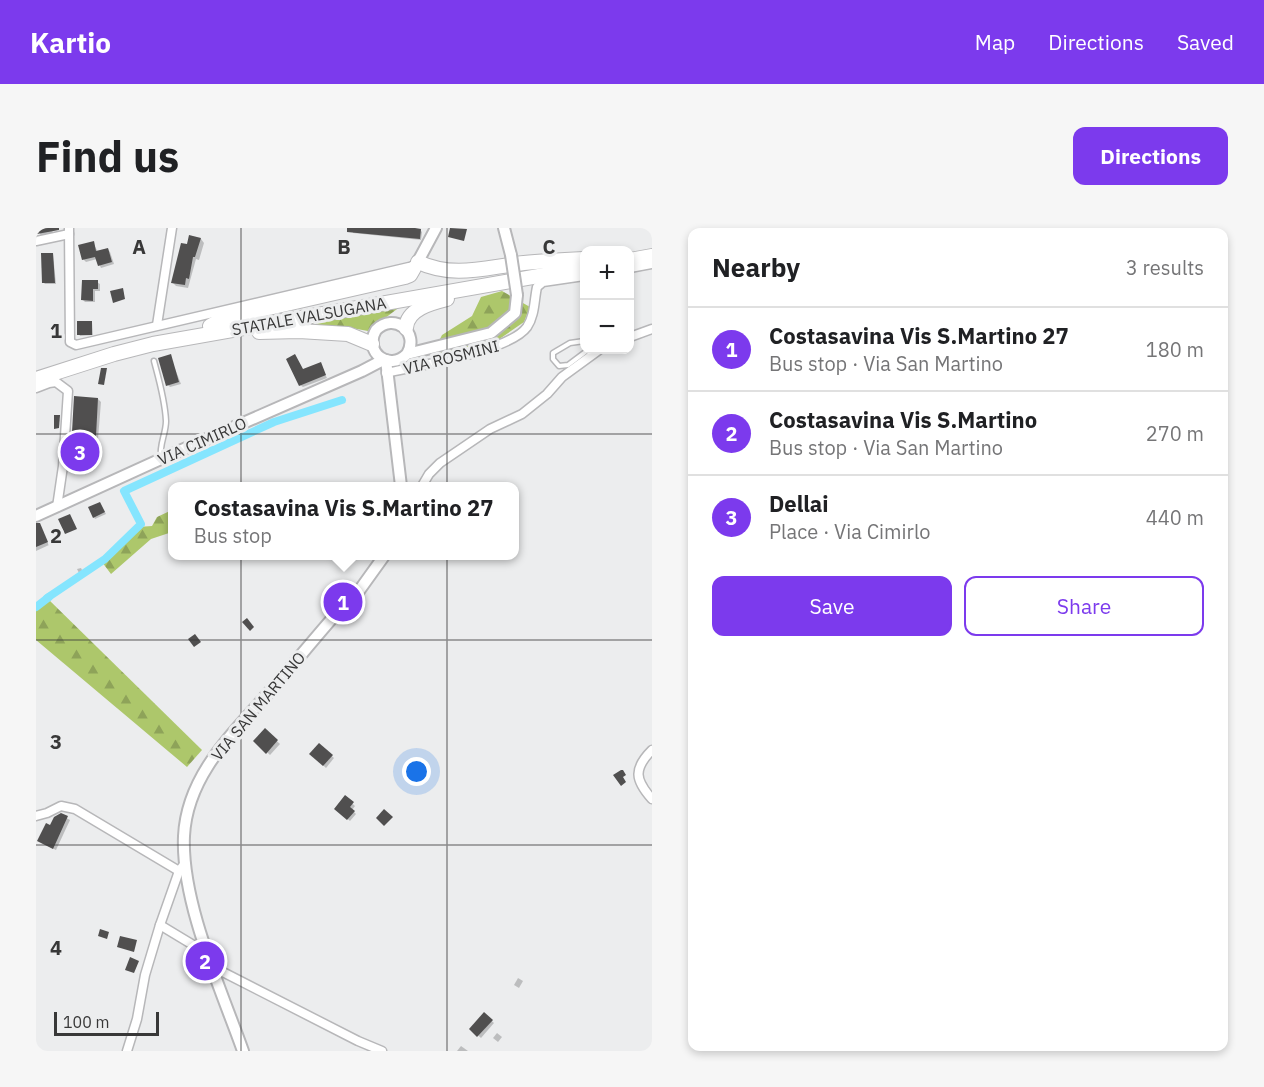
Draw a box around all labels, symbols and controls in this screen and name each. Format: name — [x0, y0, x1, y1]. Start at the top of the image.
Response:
text: Kartio — [30, 24, 111, 61]
text: Map — [975, 28, 1015, 56]
text: Directions — [1048, 28, 1144, 56]
text: Saved — [1177, 28, 1234, 56]
button: Directions — [1073, 127, 1228, 185]
text: Find us — [36, 129, 179, 184]
text: A — [132, 233, 146, 260]
text: B — [337, 233, 351, 260]
text: C — [542, 233, 556, 260]
map controls — [580, 246, 634, 354]
button: + — [580, 246, 634, 300]
text: Nearby — [712, 250, 800, 284]
text: 3 results — [1126, 254, 1204, 281]
street label: STATALE VALSUGANA — [230, 293, 388, 339]
button: − — [580, 300, 634, 354]
text: 1 — [50, 317, 62, 344]
text: Costasavina Vis S.Martino 27 — [769, 321, 1069, 350]
street label: VIA ROSMINI — [401, 335, 501, 379]
text: 1 — [726, 336, 738, 363]
text: 180 m — [1146, 336, 1204, 363]
text: Bus stop · Via San Martino — [769, 350, 1003, 377]
text: Costasavina Vis S.Martino — [769, 405, 1037, 434]
street label: VIA CIMIRLO — [155, 413, 249, 469]
text: 2 — [726, 420, 738, 447]
text: 270 m — [1146, 420, 1204, 447]
pin: 3 — [60, 430, 99, 474]
text: Bus stop · Via San Martino — [769, 434, 1003, 461]
popup — [168, 482, 519, 560]
text: Dellai — [769, 489, 829, 518]
text: Costasavina Vis S.Martino 27 — [194, 493, 493, 522]
text: 3 — [726, 504, 738, 531]
text: 440 m — [1146, 504, 1204, 531]
text: Place · Via Cimirlo — [769, 518, 931, 545]
text: 2 — [50, 522, 62, 549]
text: Bus stop — [194, 522, 272, 549]
button: Save — [712, 576, 952, 636]
button: Share — [964, 576, 1204, 636]
pin: 1 — [324, 580, 362, 625]
street label: VIA SAN MARTINO — [207, 647, 309, 765]
text: 3 — [50, 728, 62, 755]
your location — [402, 757, 431, 786]
text: 4 — [50, 934, 62, 961]
pin: 2 — [186, 938, 224, 984]
scale bar — [54, 1009, 159, 1036]
text: 100 m — [63, 1012, 110, 1032]

